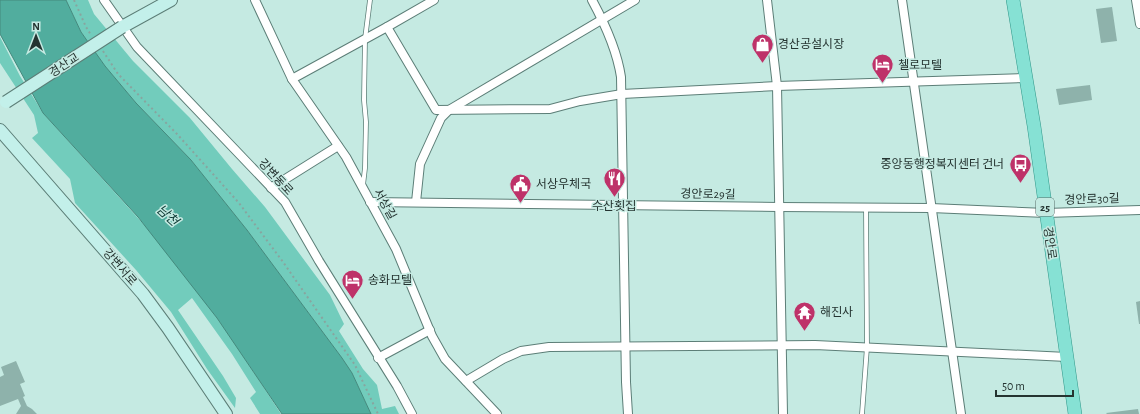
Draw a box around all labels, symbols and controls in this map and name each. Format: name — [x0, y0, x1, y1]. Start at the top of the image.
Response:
north arrow — [16, 16, 56, 56]
text: N — [32, 21, 40, 32]
shop icon: 경산공설시장 — [750, 31, 776, 64]
place label: 경산공설시장 — [778, 38, 844, 50]
street label: 경산교 — [47, 51, 81, 79]
hotel icon: 첼로모텔 — [870, 52, 896, 85]
place label: 첼로모텔 — [898, 58, 942, 71]
bus stop icon: 중앙동행정복지센터 건너 — [1007, 151, 1033, 184]
street label: 강변동로 — [257, 157, 295, 197]
place label: 중앙동행정복지센터 건너 — [881, 158, 1004, 170]
restaurant icon: 수산횟집 — [601, 166, 627, 199]
public building icon: 서상우체국 — [507, 171, 533, 204]
place label: 서상우체국 — [536, 178, 591, 190]
street label: 서상길 — [372, 187, 398, 221]
street label: 경안로29길 — [680, 188, 736, 200]
street label: 경안로30길 — [1064, 192, 1120, 206]
road number: 25 — [1036, 198, 1054, 216]
place label: 수산횟집 — [592, 199, 636, 212]
water label: 남천 — [154, 202, 182, 230]
street label: 경안로 — [1042, 226, 1058, 260]
street label: 강변서로 — [101, 246, 139, 288]
hotel icon: 송화모텔 — [339, 267, 365, 300]
place label: 송화모텔 — [368, 274, 412, 286]
temple icon: 해진사 — [791, 299, 817, 332]
place label: 해진사 — [820, 306, 853, 318]
scale bar — [996, 372, 1073, 398]
text: 50 m — [1002, 380, 1025, 392]

